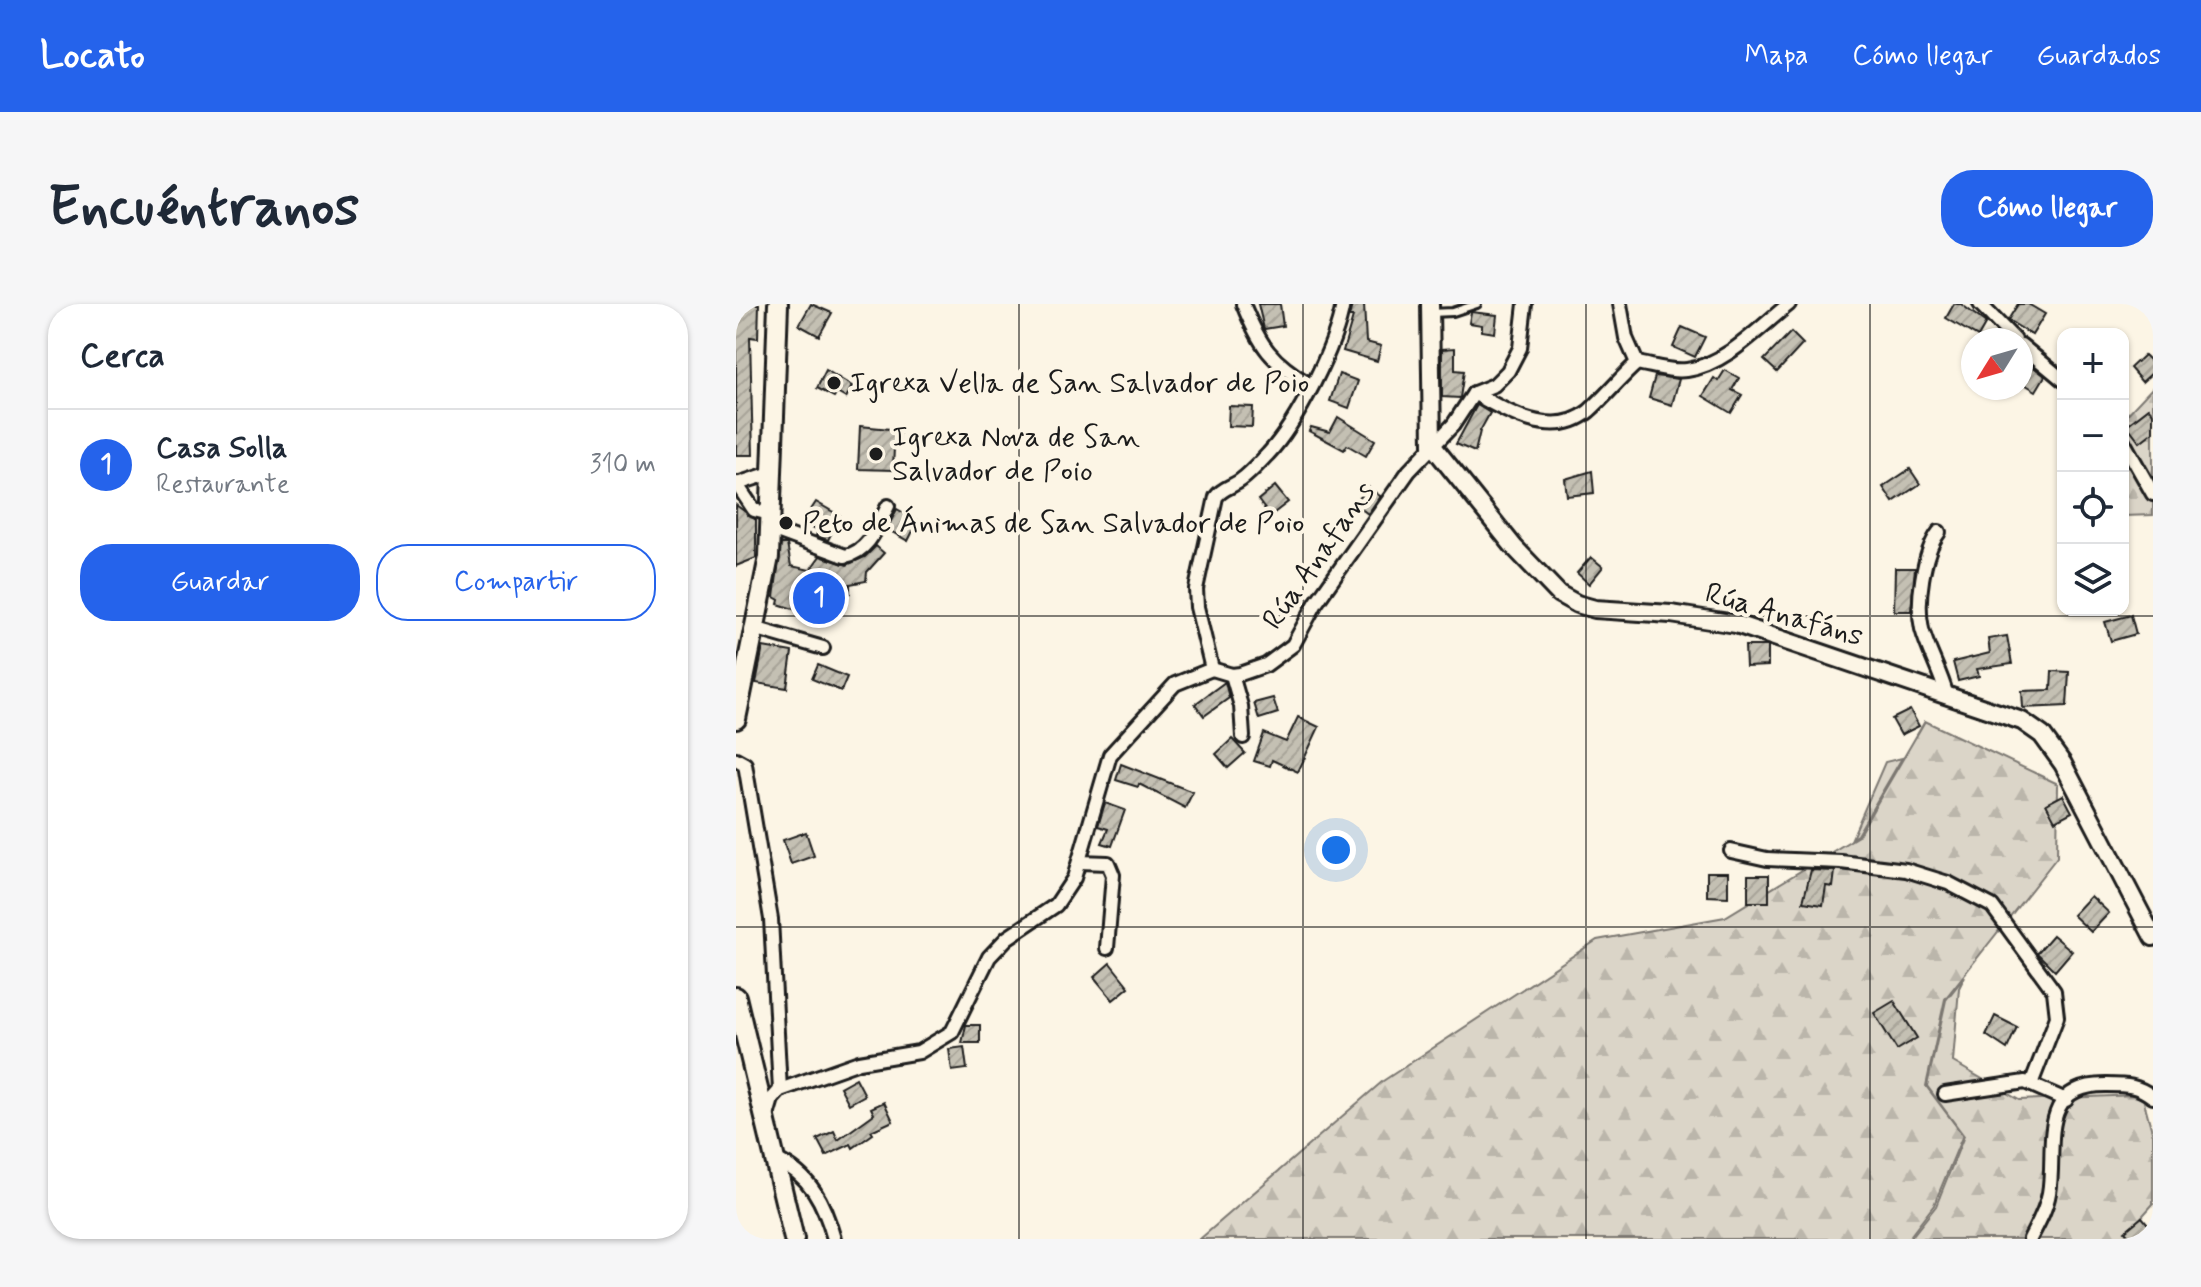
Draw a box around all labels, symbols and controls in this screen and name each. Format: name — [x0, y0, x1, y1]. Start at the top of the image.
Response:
text: Locato — [40, 32, 145, 81]
text: Mapa — [1745, 38, 1808, 75]
text: Cómo llegar — [1852, 38, 1992, 75]
text: Guardados — [2036, 38, 2161, 75]
button: Cómo llegar — [1941, 170, 2153, 247]
text: Encuéntranos — [48, 172, 359, 245]
north arrow — [1961, 328, 2033, 400]
map controls — [2057, 328, 2129, 616]
button: + — [2057, 328, 2129, 400]
text: Cerca — [80, 334, 165, 379]
place label: Igrexa Vella de San Salvador de Poio — [850, 364, 1309, 403]
marker: Igrexa Vella de San Salvador de Poio — [825, 374, 843, 392]
button: − — [2057, 400, 2129, 472]
place label: Igrexa Nova de San Salvador de Poio — [892, 418, 1140, 491]
text: Casa Solla — [156, 429, 288, 468]
marker: Igrexa Nova de San Salvador de Poio — [867, 445, 885, 463]
text: 1 — [100, 448, 112, 482]
text: 310 m — [590, 448, 656, 482]
text: Restaurante — [156, 468, 290, 502]
button: locate — [2057, 472, 2129, 544]
street label: Rúa Anafans — [1254, 474, 1384, 638]
place label: Peto de Ánimas de San Salvador de Poio — [802, 504, 1304, 543]
marker: Peto de Ánimas de San Salvador de Poio — [777, 514, 795, 532]
button: Guardar — [80, 544, 360, 621]
button: Compartir — [376, 544, 656, 621]
button: layers — [2057, 544, 2129, 616]
pin: 1 — [793, 568, 845, 628]
street label: Rúa Anafáns — [1700, 574, 1868, 656]
your location — [1316, 830, 1356, 870]

